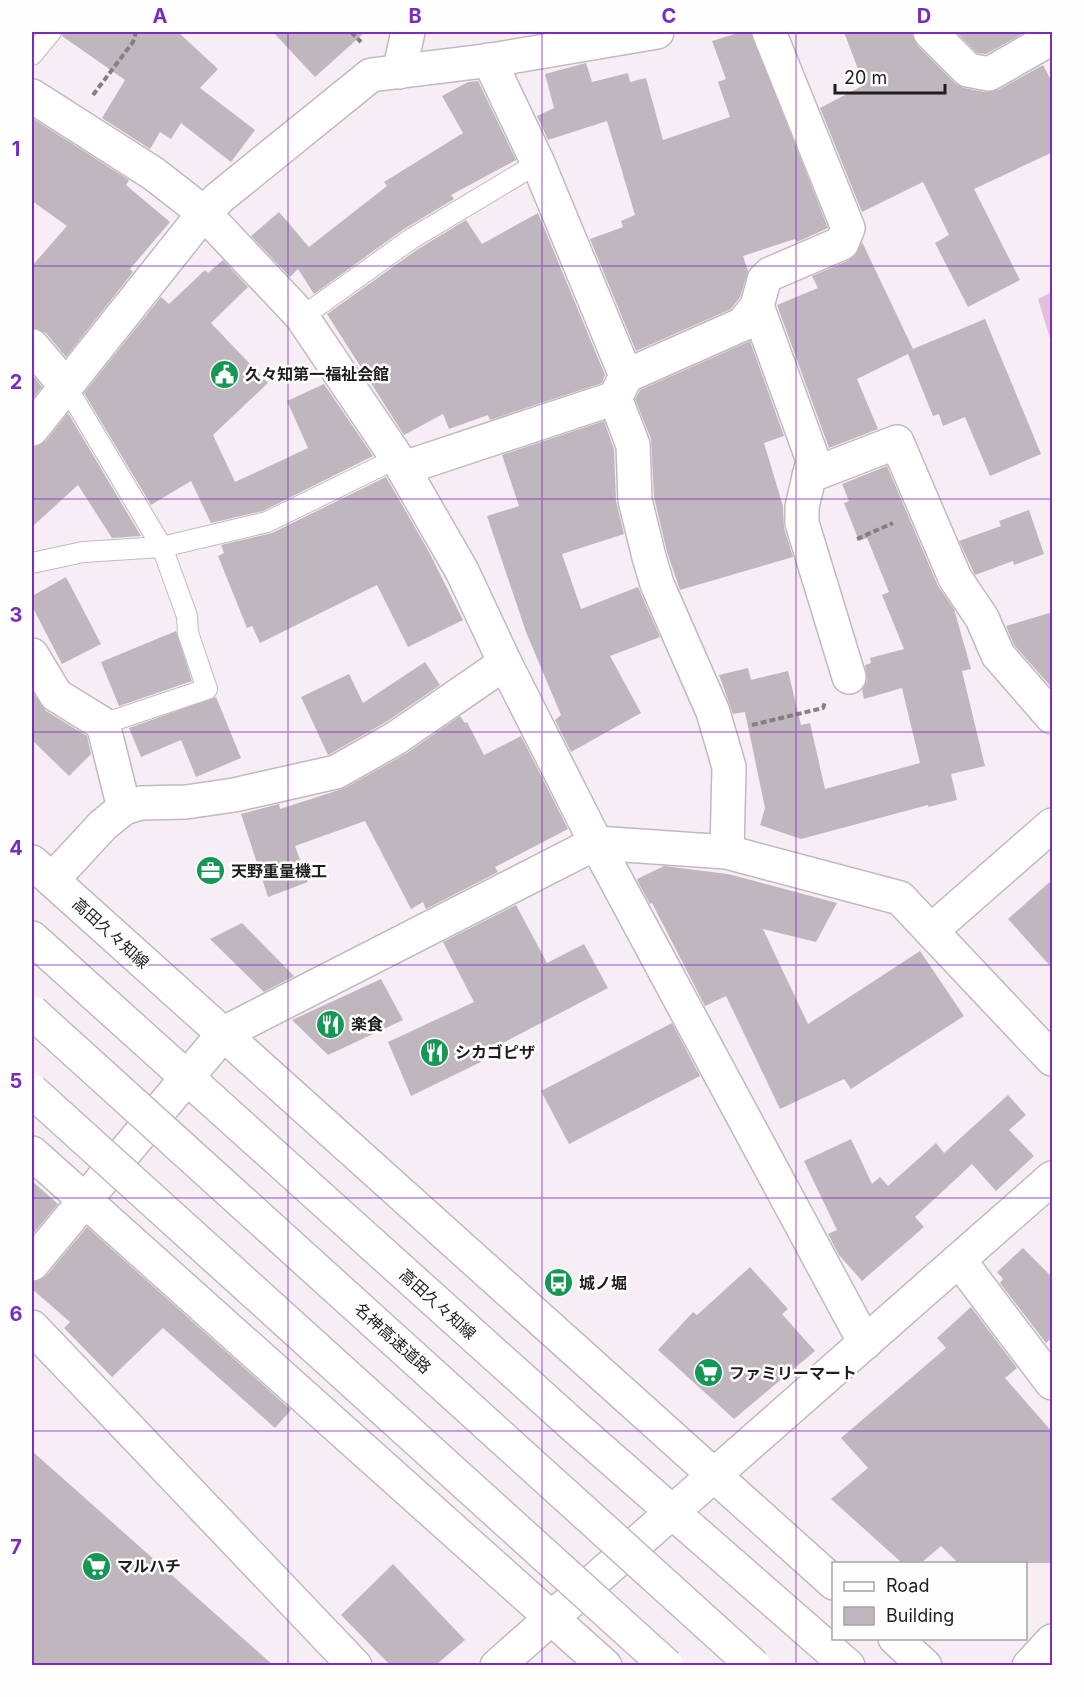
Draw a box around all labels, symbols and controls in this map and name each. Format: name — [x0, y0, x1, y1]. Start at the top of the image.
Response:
text: A — [153, 4, 168, 28]
text: B — [408, 4, 422, 28]
text: C — [662, 4, 676, 28]
text: D — [917, 4, 931, 28]
scale bar — [835, 57, 944, 95]
text: 20 m — [844, 67, 887, 88]
text: 1 — [12, 137, 20, 161]
public building icon: 久々知第一福祉会館 — [208, 358, 240, 390]
place label: 久々知第一福祉会館 — [245, 364, 389, 384]
text: 2 — [10, 370, 22, 394]
text: 3 — [10, 603, 22, 627]
text: 4 — [9, 836, 23, 860]
office icon: 天野重量機工 — [194, 855, 226, 887]
place label: 天野重量機工 — [231, 861, 327, 881]
street label: 高田久々知線 — [69, 893, 153, 973]
restaurant icon: 楽食 — [314, 1008, 346, 1040]
place label: 楽食 — [351, 1014, 383, 1034]
restaurant icon: シカゴピザ — [418, 1036, 450, 1068]
place label: シカゴピザ — [455, 1042, 535, 1062]
text: 5 — [10, 1069, 22, 1093]
street label: 高田久々知線 — [396, 1264, 480, 1344]
bus stop icon: 城ノ堀 — [542, 1267, 574, 1299]
place label: 城ノ堀 — [579, 1273, 627, 1293]
street label: 名神高速道路 — [351, 1298, 435, 1378]
text: 6 — [10, 1302, 23, 1326]
supermarket icon: ファミリーマート — [692, 1357, 724, 1389]
place label: ファミリーマート — [729, 1363, 857, 1383]
text: 7 — [10, 1535, 22, 1559]
supermarket icon: マルハチ — [80, 1550, 112, 1582]
place label: マルハチ — [117, 1556, 181, 1576]
legend — [832, 1562, 1027, 1640]
text: Road — [886, 1575, 929, 1596]
text: Building — [886, 1605, 954, 1626]

